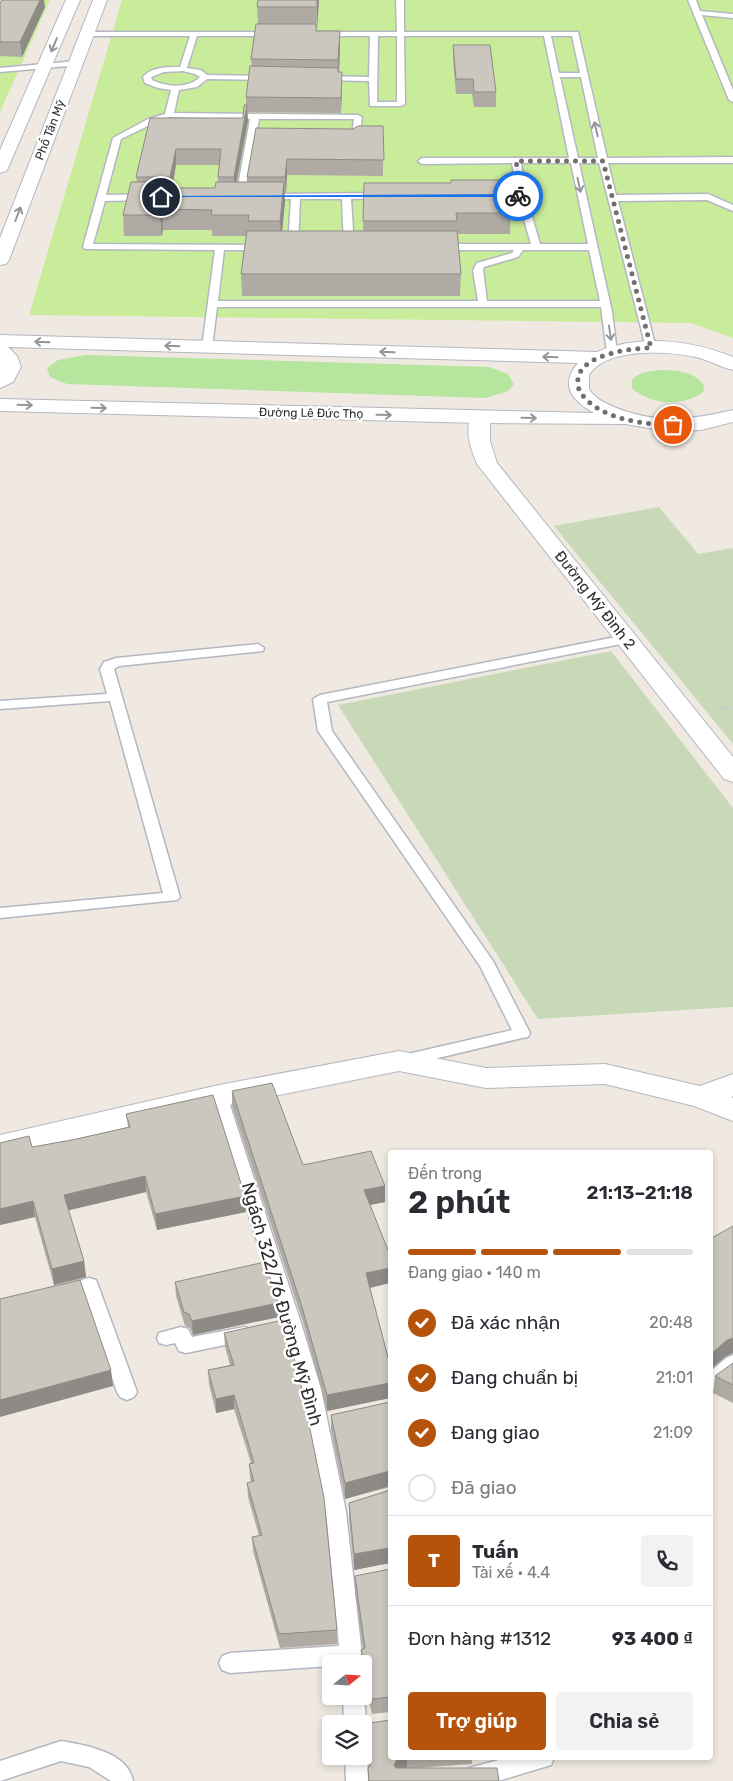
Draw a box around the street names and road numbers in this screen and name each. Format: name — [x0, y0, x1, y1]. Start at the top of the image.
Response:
street label: Phố Tân Mỹ — [32, 97, 68, 162]
street label: Đường Lê Đức Thọ — [259, 405, 364, 421]
street label: Đường Mỹ Đình 2 — [551, 547, 639, 653]
street label: Ngách 322/76 Đường Mỹ Đình — [237, 1180, 327, 1428]

